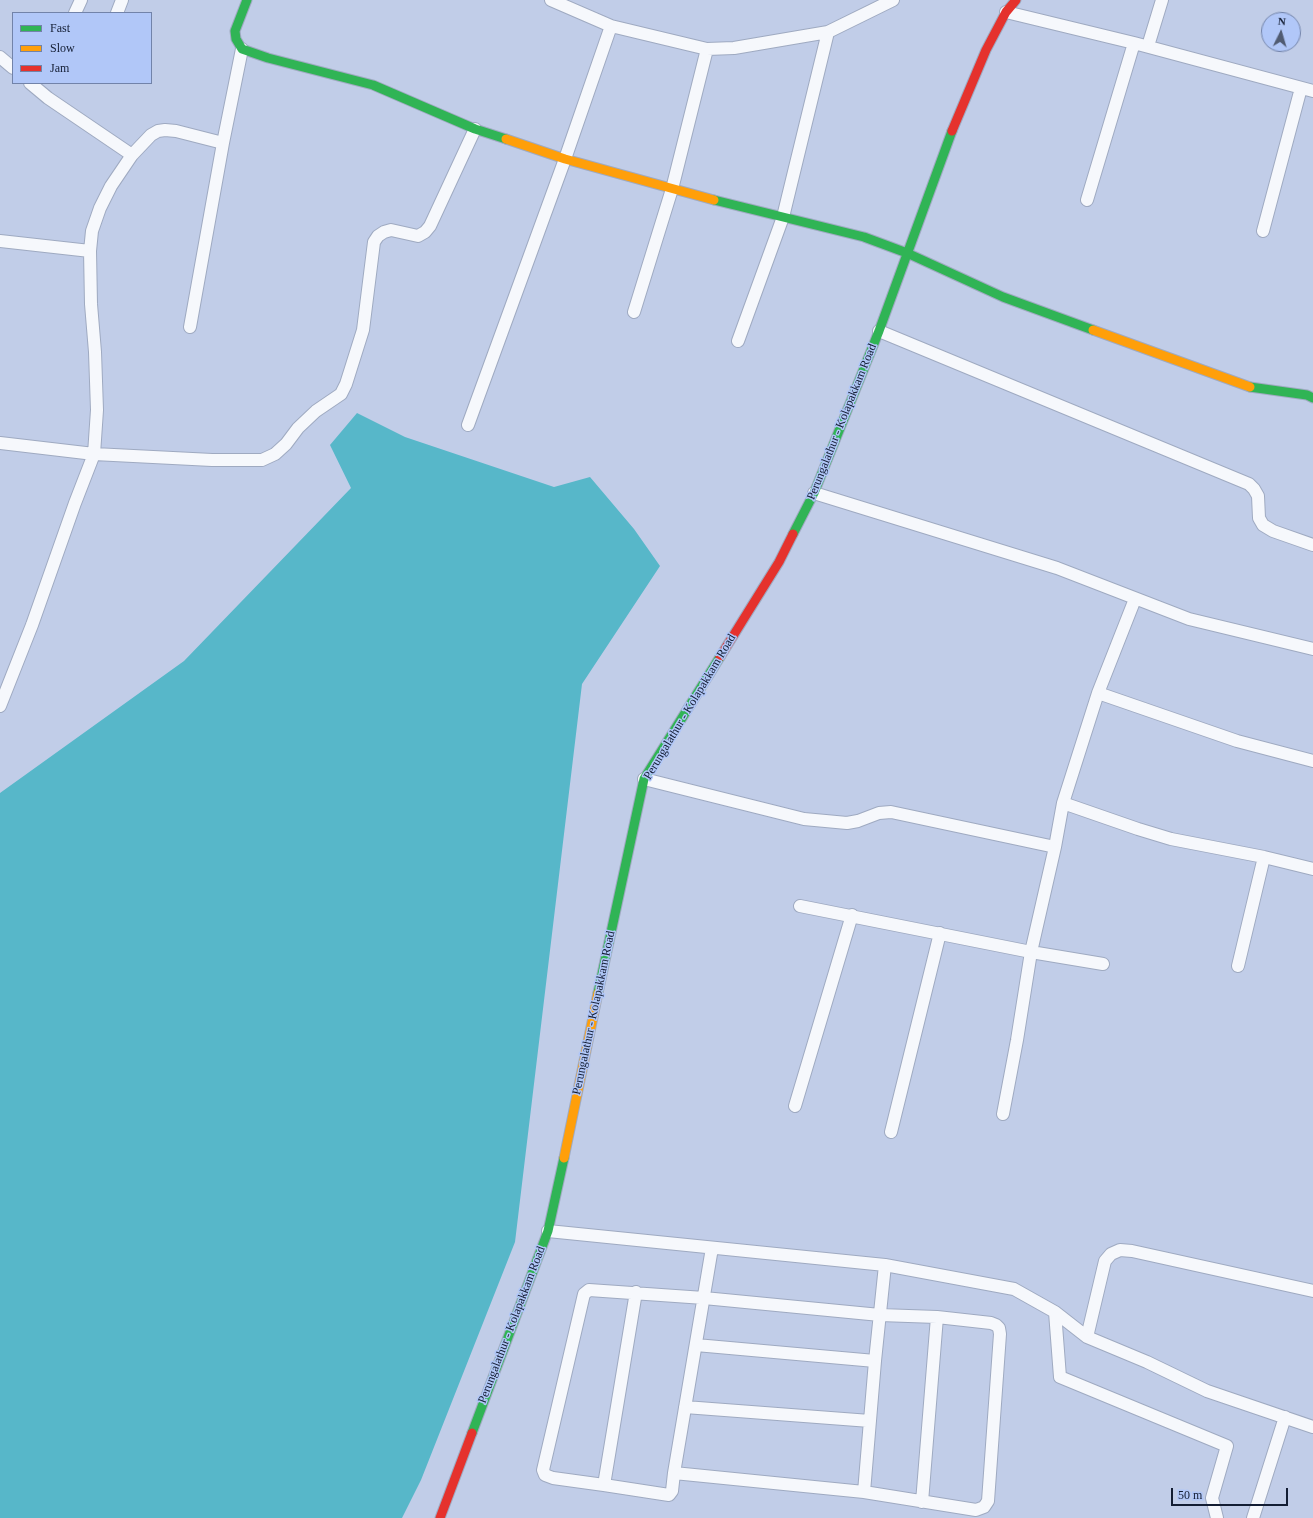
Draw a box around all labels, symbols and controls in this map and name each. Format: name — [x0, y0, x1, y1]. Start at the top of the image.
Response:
legend — [12, 12, 152, 84]
north arrow — [1261, 12, 1301, 52]
text: N — [1277, 15, 1286, 27]
text: Fast — [50, 21, 70, 35]
text: Slow — [50, 41, 75, 55]
text: Jam — [50, 61, 69, 75]
street label: Perungalathur - Kolapakkam Road — [804, 342, 880, 502]
street label: Perungalathur - Kolapakkam Road — [641, 632, 739, 782]
street label: Perungalathur - Kolapakkam Road — [570, 930, 618, 1096]
street label: Perungalathur - Kolapakkam Road — [475, 1244, 549, 1406]
scale bar — [1173, 1480, 1290, 1506]
text: 50 m — [1178, 1488, 1202, 1502]

